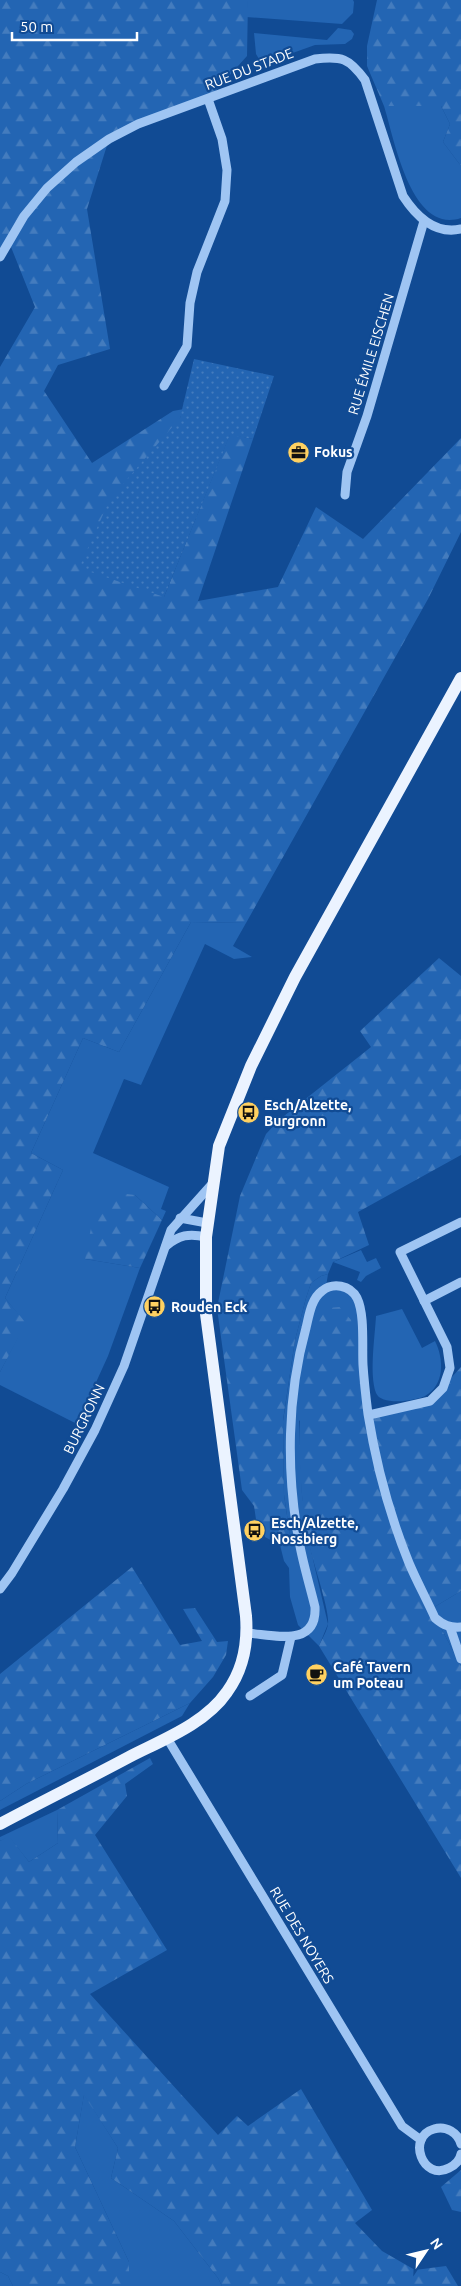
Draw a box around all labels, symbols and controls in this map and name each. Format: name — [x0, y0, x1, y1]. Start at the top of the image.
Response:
scale bar — [12, 10, 138, 42]
text: 50 m — [20, 18, 53, 35]
street label: RUE DU STADE — [203, 45, 295, 93]
street label: RUE ÉMILE EISCHEN — [344, 291, 397, 417]
office icon: Fokus — [286, 440, 310, 464]
place label: Fokus — [314, 444, 353, 460]
place label: Esch/Alzette, Burgronn — [264, 1097, 351, 1129]
bus stop icon: Esch/Alzette, Burgronn — [236, 1101, 260, 1125]
bus stop icon: Rouden Eck — [143, 1295, 167, 1319]
place label: Rouden Eck — [171, 1299, 248, 1315]
street label: BURGRONN — [60, 1381, 108, 1457]
place label: Esch/Alzette, Nossbierg — [271, 1515, 358, 1547]
bus stop icon: Esch/Alzette, Nossbierg — [243, 1519, 267, 1543]
place label: Café Tavern um Poteau — [333, 1659, 411, 1691]
cafe icon: Café Tavern um Poteau — [305, 1663, 329, 1687]
street label: RUE DES NOYERS — [267, 1884, 337, 1986]
north arrow — [401, 2226, 451, 2276]
text: N — [427, 2235, 446, 2252]

